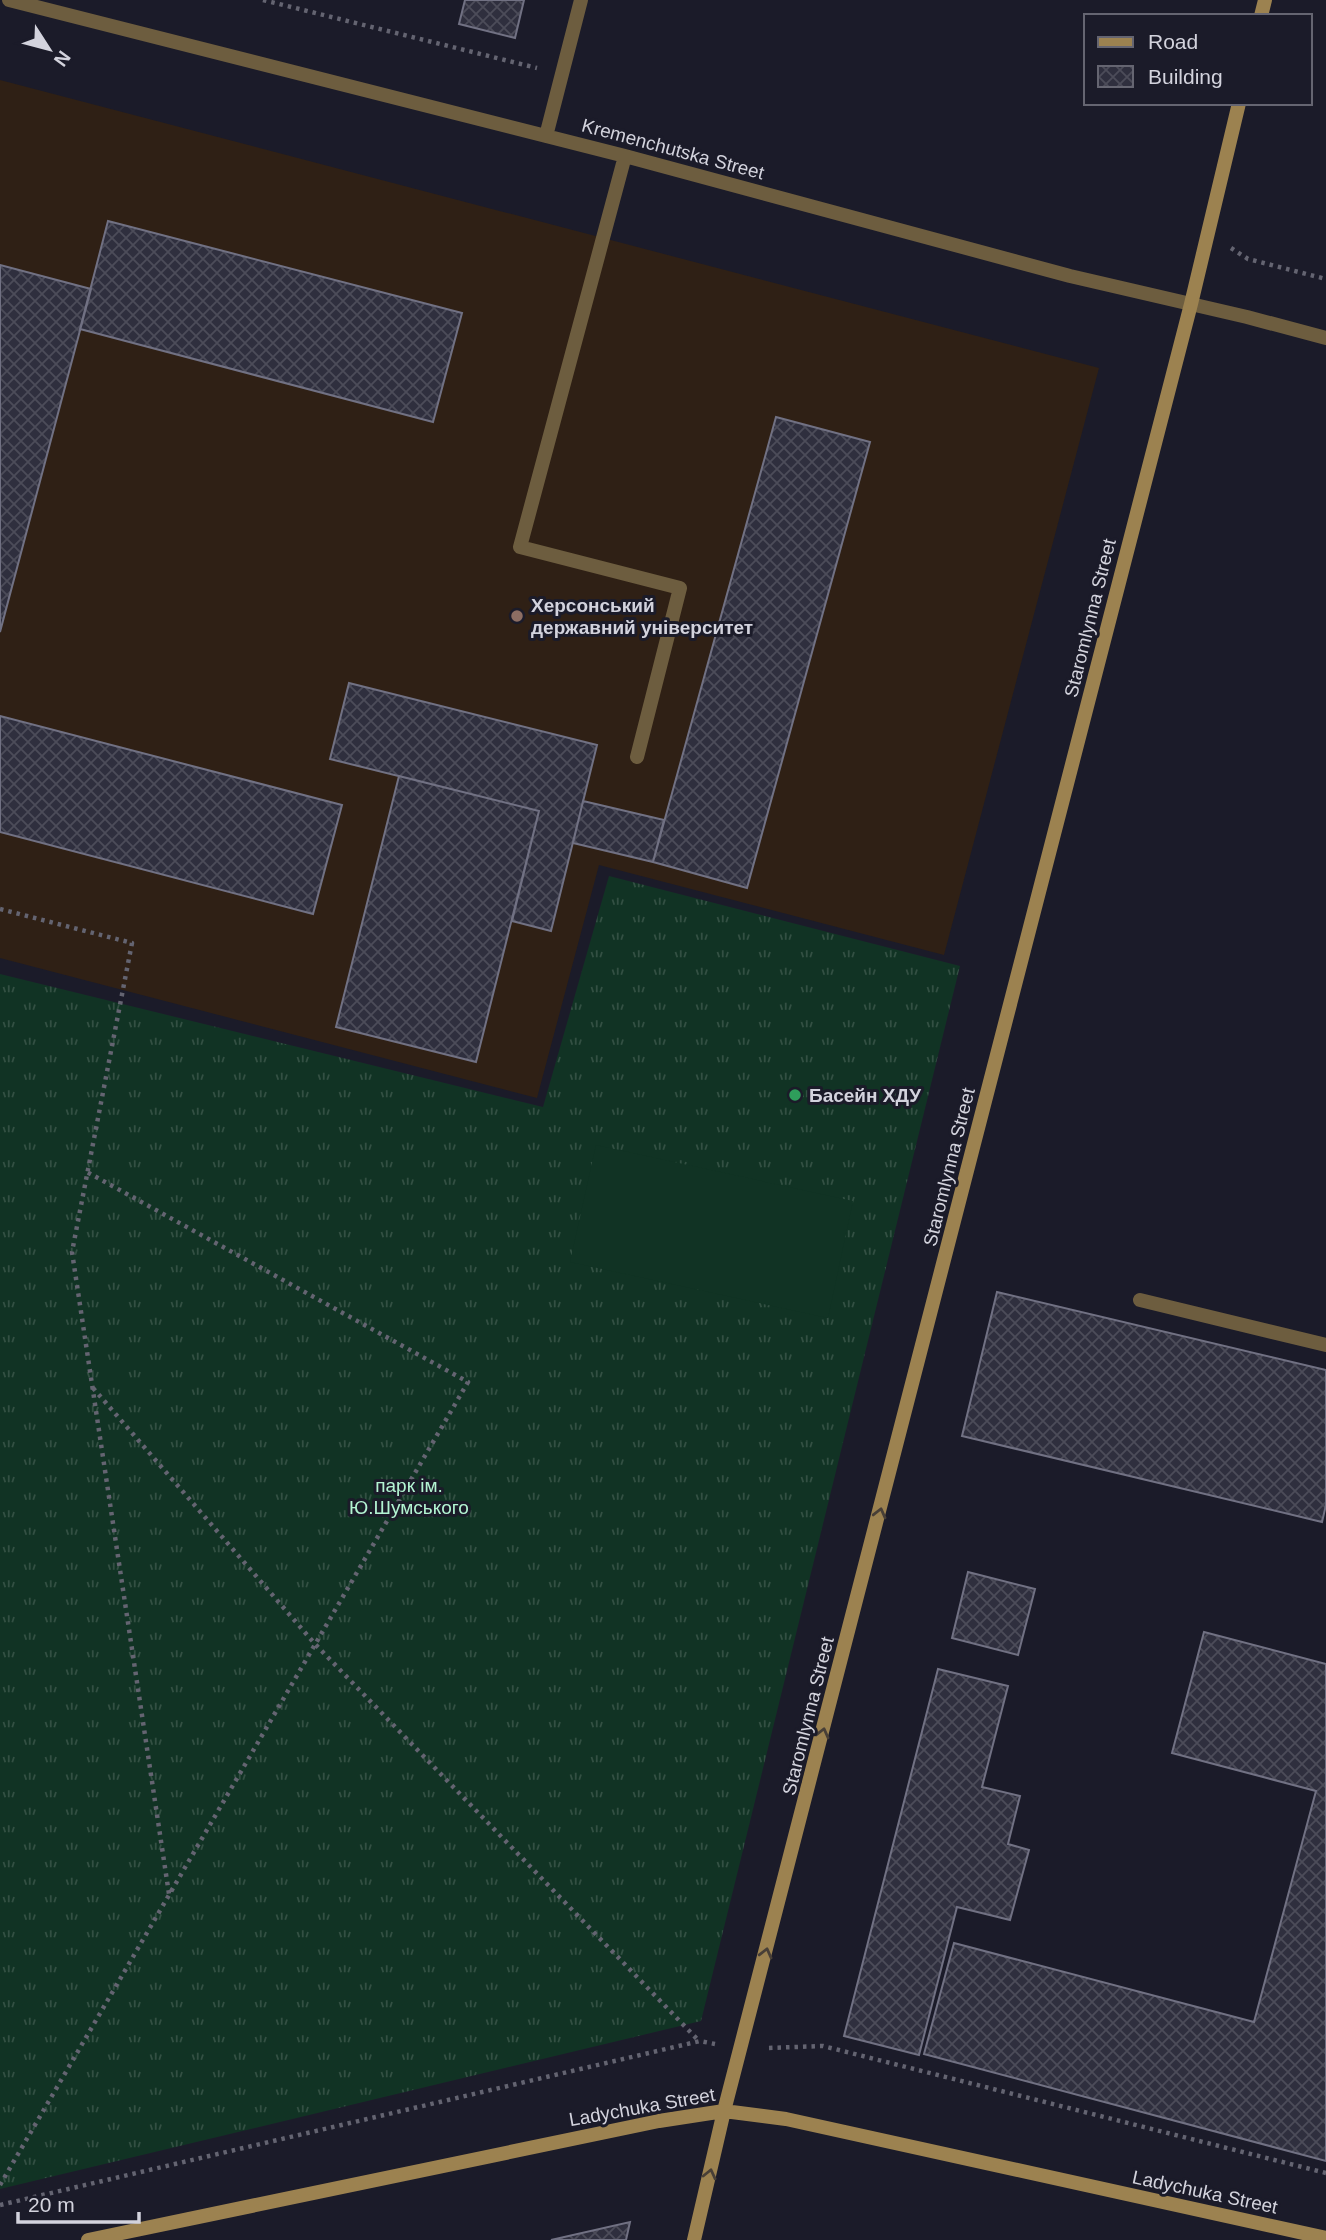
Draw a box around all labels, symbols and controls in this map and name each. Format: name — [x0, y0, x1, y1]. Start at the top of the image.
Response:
north arrow — [14, 14, 84, 84]
legend — [1084, 14, 1312, 105]
text: Road — [1148, 30, 1198, 53]
text: N — [50, 47, 75, 70]
text: Building — [1148, 65, 1223, 88]
street label: Kremenchutska Street — [579, 115, 767, 184]
street label: Staromlynna Street — [1060, 536, 1120, 699]
place label: Херсонський державний університет — [531, 595, 753, 638]
marker: Херсонський державний університет — [509, 608, 525, 624]
place label: Басейн ХДУ — [809, 1085, 921, 1106]
street label: Staromlynna Street — [919, 1085, 979, 1248]
marker: Басейн ХДУ — [787, 1087, 803, 1103]
park label: парк ім. Ю.Шумського — [349, 1475, 469, 1518]
one-way arrow — [872, 1507, 886, 1519]
street label: Staromlynna Street — [778, 1634, 838, 1797]
one-way arrow — [815, 1727, 829, 1739]
one-way arrow — [758, 1948, 772, 1960]
street label: Ladychuka Street — [567, 2084, 717, 2130]
street label: Ladychuka Street — [1130, 2166, 1280, 2218]
one-way arrow — [701, 2168, 716, 2180]
scale bar — [18, 2180, 138, 2224]
text: 20 m — [28, 2193, 75, 2216]

